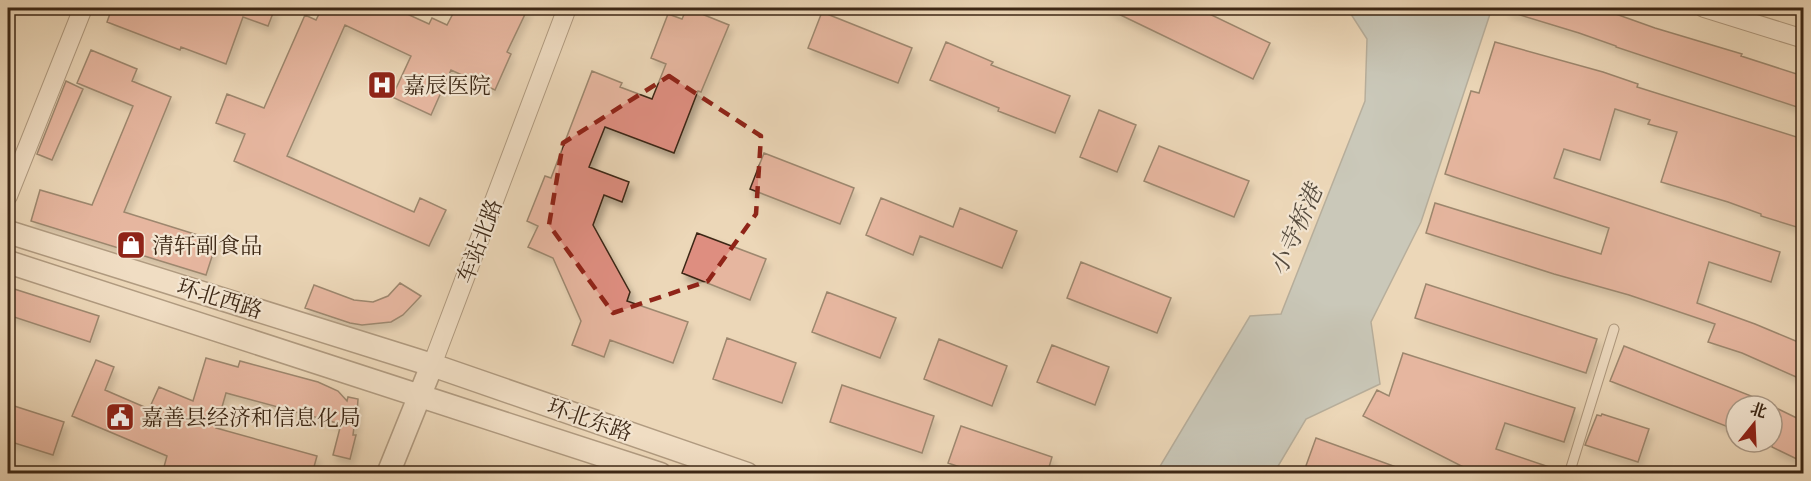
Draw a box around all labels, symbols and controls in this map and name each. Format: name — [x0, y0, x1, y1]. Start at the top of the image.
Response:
hospital icon: 嘉辰医院 — [366, 69, 398, 101]
place label: 嘉辰医院 — [403, 72, 491, 104]
water label: 小寺桥港 — [1263, 177, 1334, 282]
street label: 车站北路 — [451, 195, 513, 289]
shop icon: 清轩副食品 — [115, 229, 147, 261]
place label: 清轩副食品 — [152, 232, 262, 264]
street label: 环北西路 — [172, 273, 266, 329]
street label: 环北东路 — [542, 392, 636, 451]
north arrow — [1724, 394, 1784, 454]
text: 北 — [1747, 399, 1769, 426]
public building icon: 嘉善县经济和信息化局 — [104, 401, 136, 433]
place label: 嘉善县经济和信息化局 — [141, 404, 361, 436]

